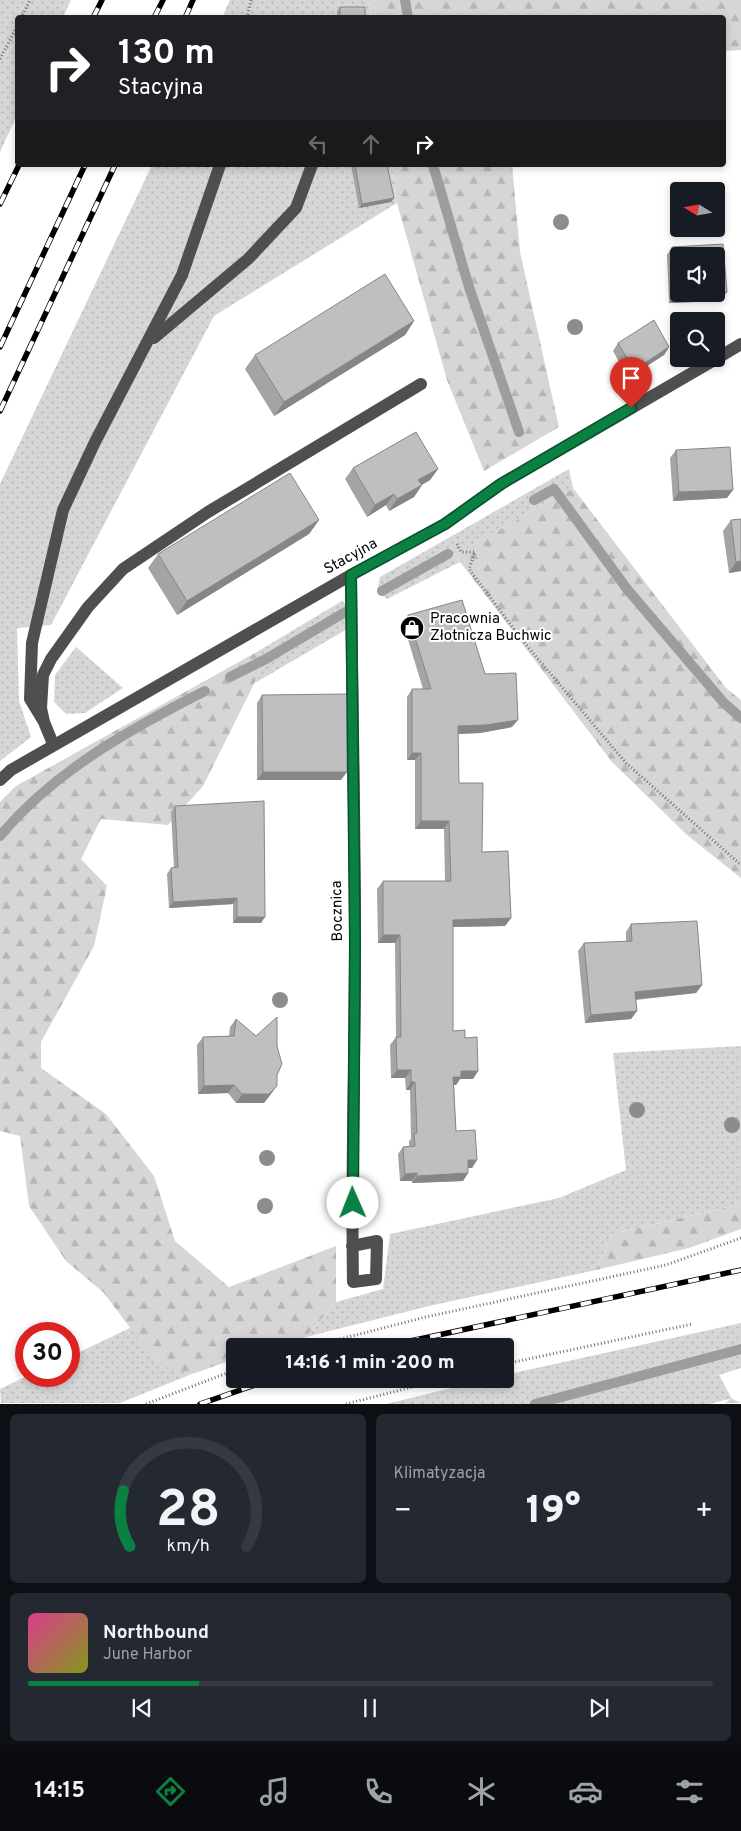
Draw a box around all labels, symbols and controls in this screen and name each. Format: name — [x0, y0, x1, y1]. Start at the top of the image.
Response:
text: 130 m — [118, 32, 215, 76]
icon: right — [35, 35, 100, 100]
text: Stacyjna — [118, 75, 203, 102]
icon: left — [304, 130, 332, 158]
icon: ahead — [357, 130, 385, 158]
icon: right — [410, 130, 438, 158]
north arrow — [670, 182, 725, 238]
map controls — [670, 182, 725, 367]
button: sound — [670, 247, 725, 302]
button: search — [670, 312, 725, 367]
pin — [610, 357, 652, 408]
icon: arrive — [617, 364, 645, 392]
street label: Stacyjna — [321, 535, 381, 579]
place label: Pracownia Złotnicza Buchwic — [430, 610, 552, 646]
shop icon: Pracownia Złotnicza Buchwic — [399, 615, 425, 641]
street label: Bocznica — [328, 880, 348, 942]
position arrow — [326, 1176, 378, 1228]
speed limit sign: 30 — [15, 1322, 80, 1387]
text: 14:16 · 1 min · 200 m — [286, 1351, 454, 1375]
text: Klimatyzacja — [394, 1464, 485, 1484]
text: 28 — [155, 1479, 220, 1545]
text: 19° — [526, 1488, 581, 1537]
text: − — [394, 1494, 412, 1530]
text: + — [695, 1494, 713, 1530]
text: km/h — [166, 1535, 209, 1558]
text: Northbound — [103, 1621, 209, 1645]
text: June Harbor — [103, 1645, 192, 1665]
icon: previous — [128, 1694, 156, 1722]
icon: pause — [356, 1694, 384, 1722]
icon: next — [585, 1694, 613, 1722]
icon: directions — [153, 1774, 188, 1809]
icon: music — [257, 1774, 292, 1809]
icon: phone — [361, 1774, 396, 1809]
icon: climate — [464, 1774, 499, 1809]
icon: car — [568, 1774, 603, 1809]
icon: filters — [672, 1774, 707, 1809]
text: 14:15 — [34, 1778, 85, 1805]

